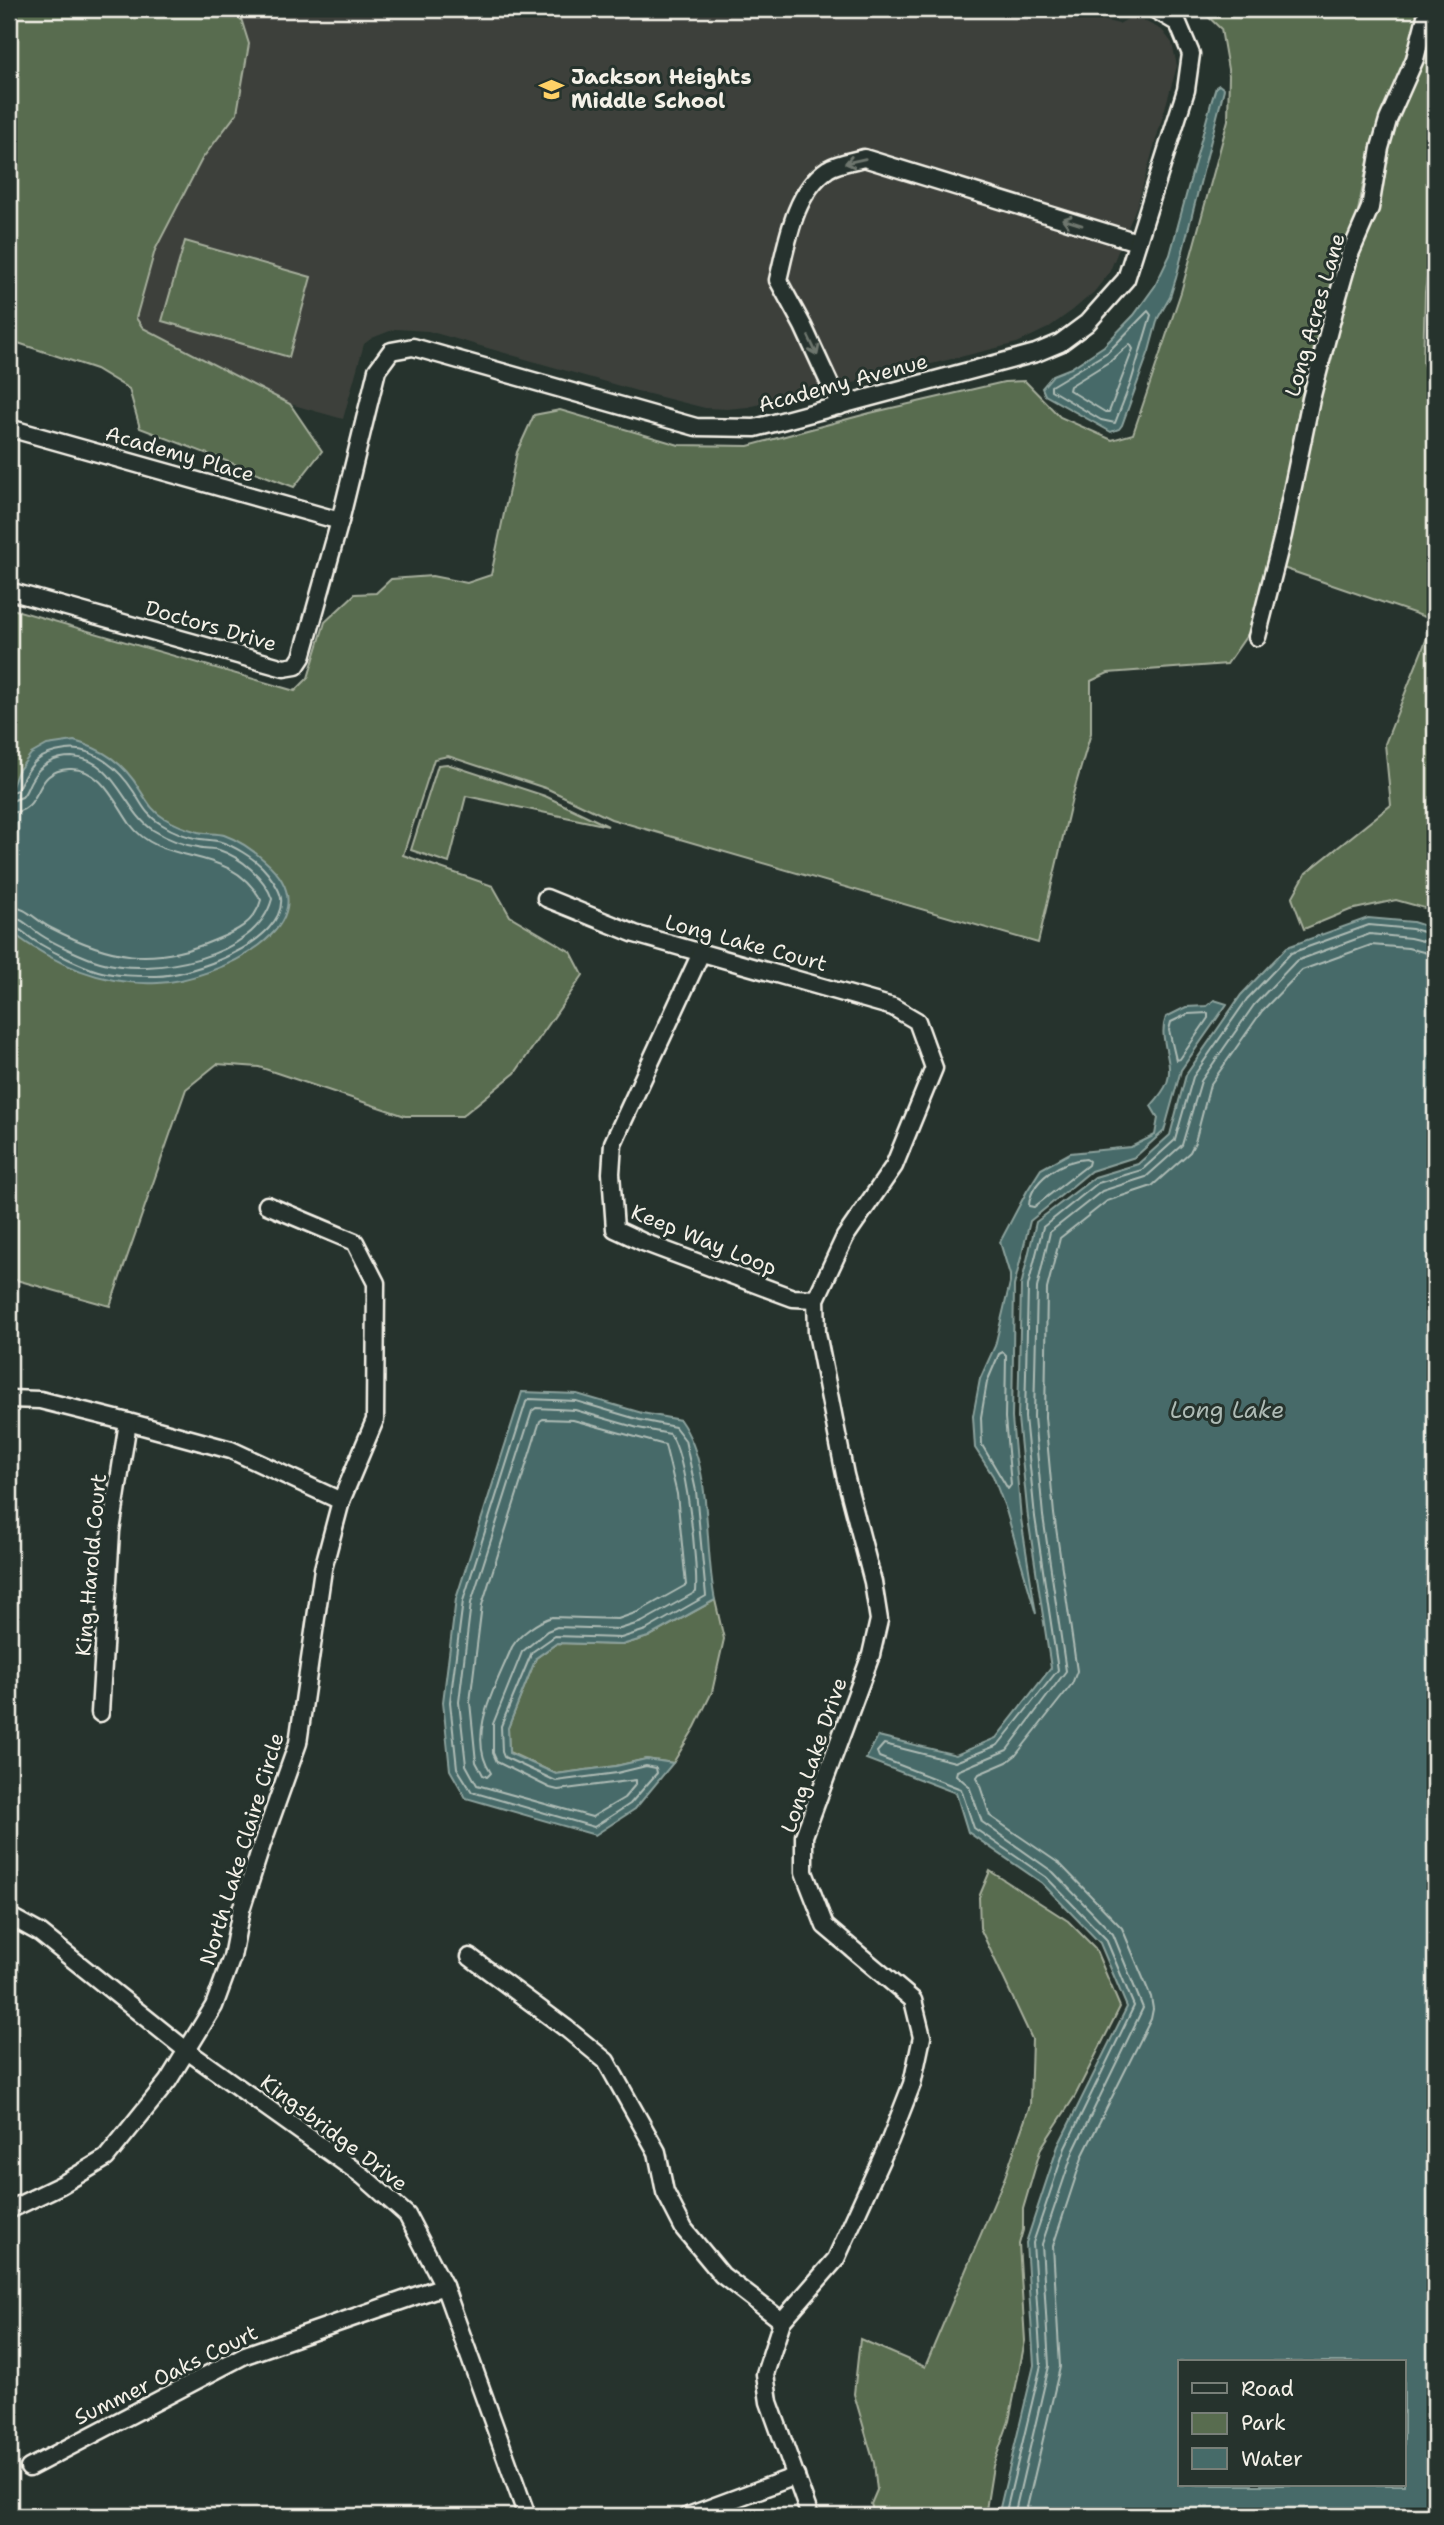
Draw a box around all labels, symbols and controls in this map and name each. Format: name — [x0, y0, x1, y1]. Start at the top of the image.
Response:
place label: Jackson Heights Middle School — [571, 63, 752, 115]
school or university icon: Jackson Heights Middle School — [537, 75, 565, 103]
one-way arrow — [844, 155, 866, 168]
one-way arrow — [1061, 215, 1083, 228]
street label: Long Acres Lane — [1278, 230, 1352, 400]
one-way arrow — [807, 335, 820, 356]
street label: Academy Avenue — [755, 347, 931, 419]
street label: Academy Place — [102, 419, 258, 489]
street label: Doctors Drive — [142, 594, 280, 658]
street label: Long Lake Court — [662, 908, 830, 978]
street label: Keep Way Loop — [627, 1198, 781, 1282]
water label: Long Lake — [1170, 1395, 1284, 1425]
street label: King Harold Court — [69, 1473, 113, 1657]
street label: Long Lake Drive — [774, 1674, 854, 1836]
street label: North Lake Claire Circle — [193, 1729, 291, 1969]
street label: Kingsbridge Drive — [255, 2068, 413, 2198]
street label: Summer Oaks Court — [70, 2318, 262, 2432]
legend — [1178, 2360, 1406, 2486]
text: Road — [1241, 2375, 1294, 2403]
text: Park — [1241, 2409, 1286, 2437]
text: Water — [1241, 2445, 1303, 2473]

